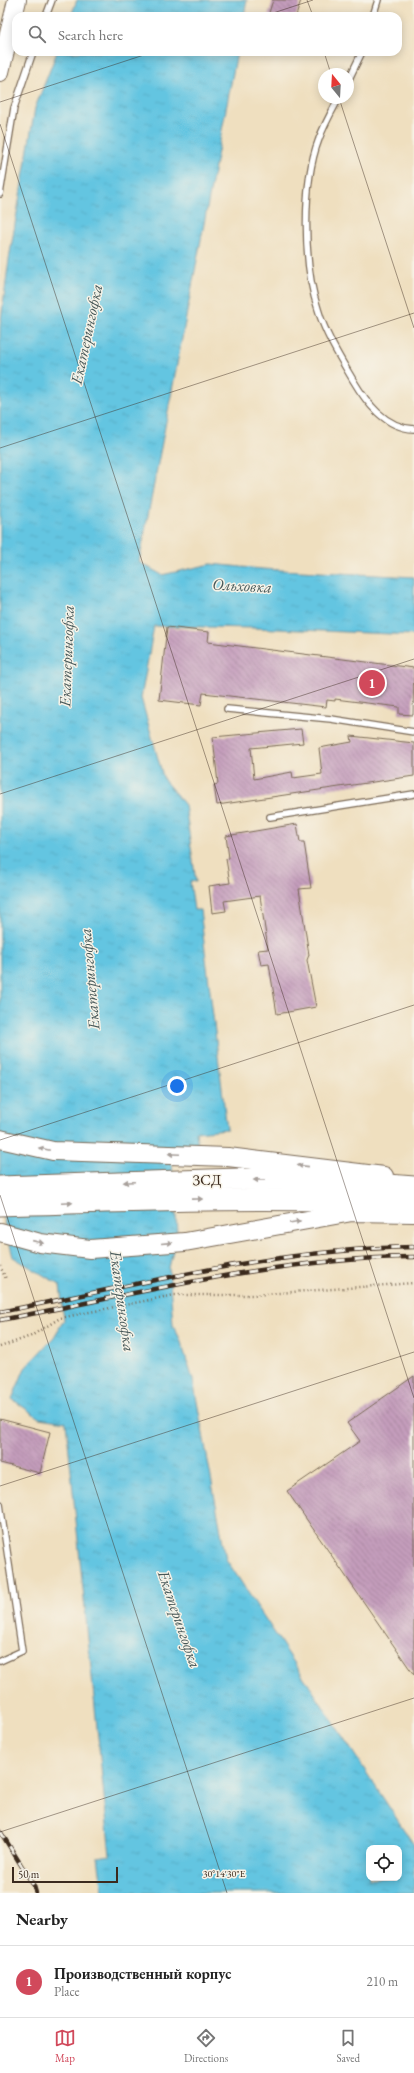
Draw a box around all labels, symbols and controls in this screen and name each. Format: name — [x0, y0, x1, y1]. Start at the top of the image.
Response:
search box — [12, 12, 402, 56]
icon: search — [26, 23, 48, 45]
text: Search here — [58, 25, 123, 44]
north arrow — [318, 68, 354, 104]
water label: Екатерингофка — [65, 282, 107, 387]
water label: Ольховка — [212, 573, 272, 598]
water label: Екатерингофка — [54, 605, 79, 708]
pin: 1 — [359, 668, 385, 698]
water label: Екатерингофка — [75, 927, 104, 1032]
your location — [167, 1076, 187, 1096]
one-way arrow — [38, 1145, 50, 1151]
one-way arrow — [168, 1151, 180, 1158]
one-way arrow — [297, 1163, 309, 1169]
street label: ЗСД — [192, 1170, 222, 1189]
one-way arrow — [252, 1177, 265, 1183]
one-way arrow — [122, 1179, 135, 1185]
one-way arrow — [191, 1196, 204, 1202]
one-way arrow — [61, 1200, 74, 1206]
one-way arrow — [289, 1219, 301, 1225]
one-way arrow — [31, 1240, 44, 1246]
one-way arrow — [161, 1240, 173, 1246]
water label: Екатерингофка — [105, 1248, 140, 1353]
water label: Екатерингофка — [153, 1567, 206, 1671]
map controls — [366, 1845, 402, 1881]
button: locate — [366, 1845, 402, 1881]
scale bar — [12, 1865, 118, 1884]
text: 50 m — [18, 1867, 39, 1881]
text: 30°14'30"E — [203, 1867, 246, 1880]
text: Nearby — [16, 1908, 68, 1930]
text: Производственный корпус — [54, 1964, 231, 1983]
text: 1 — [26, 1973, 32, 1990]
text: 210 m — [367, 1973, 398, 1990]
text: Place — [54, 1983, 80, 2000]
tab: Map — [54, 2027, 76, 2065]
tab: Directions — [184, 2027, 228, 2065]
tab: Saved — [336, 2027, 360, 2065]

